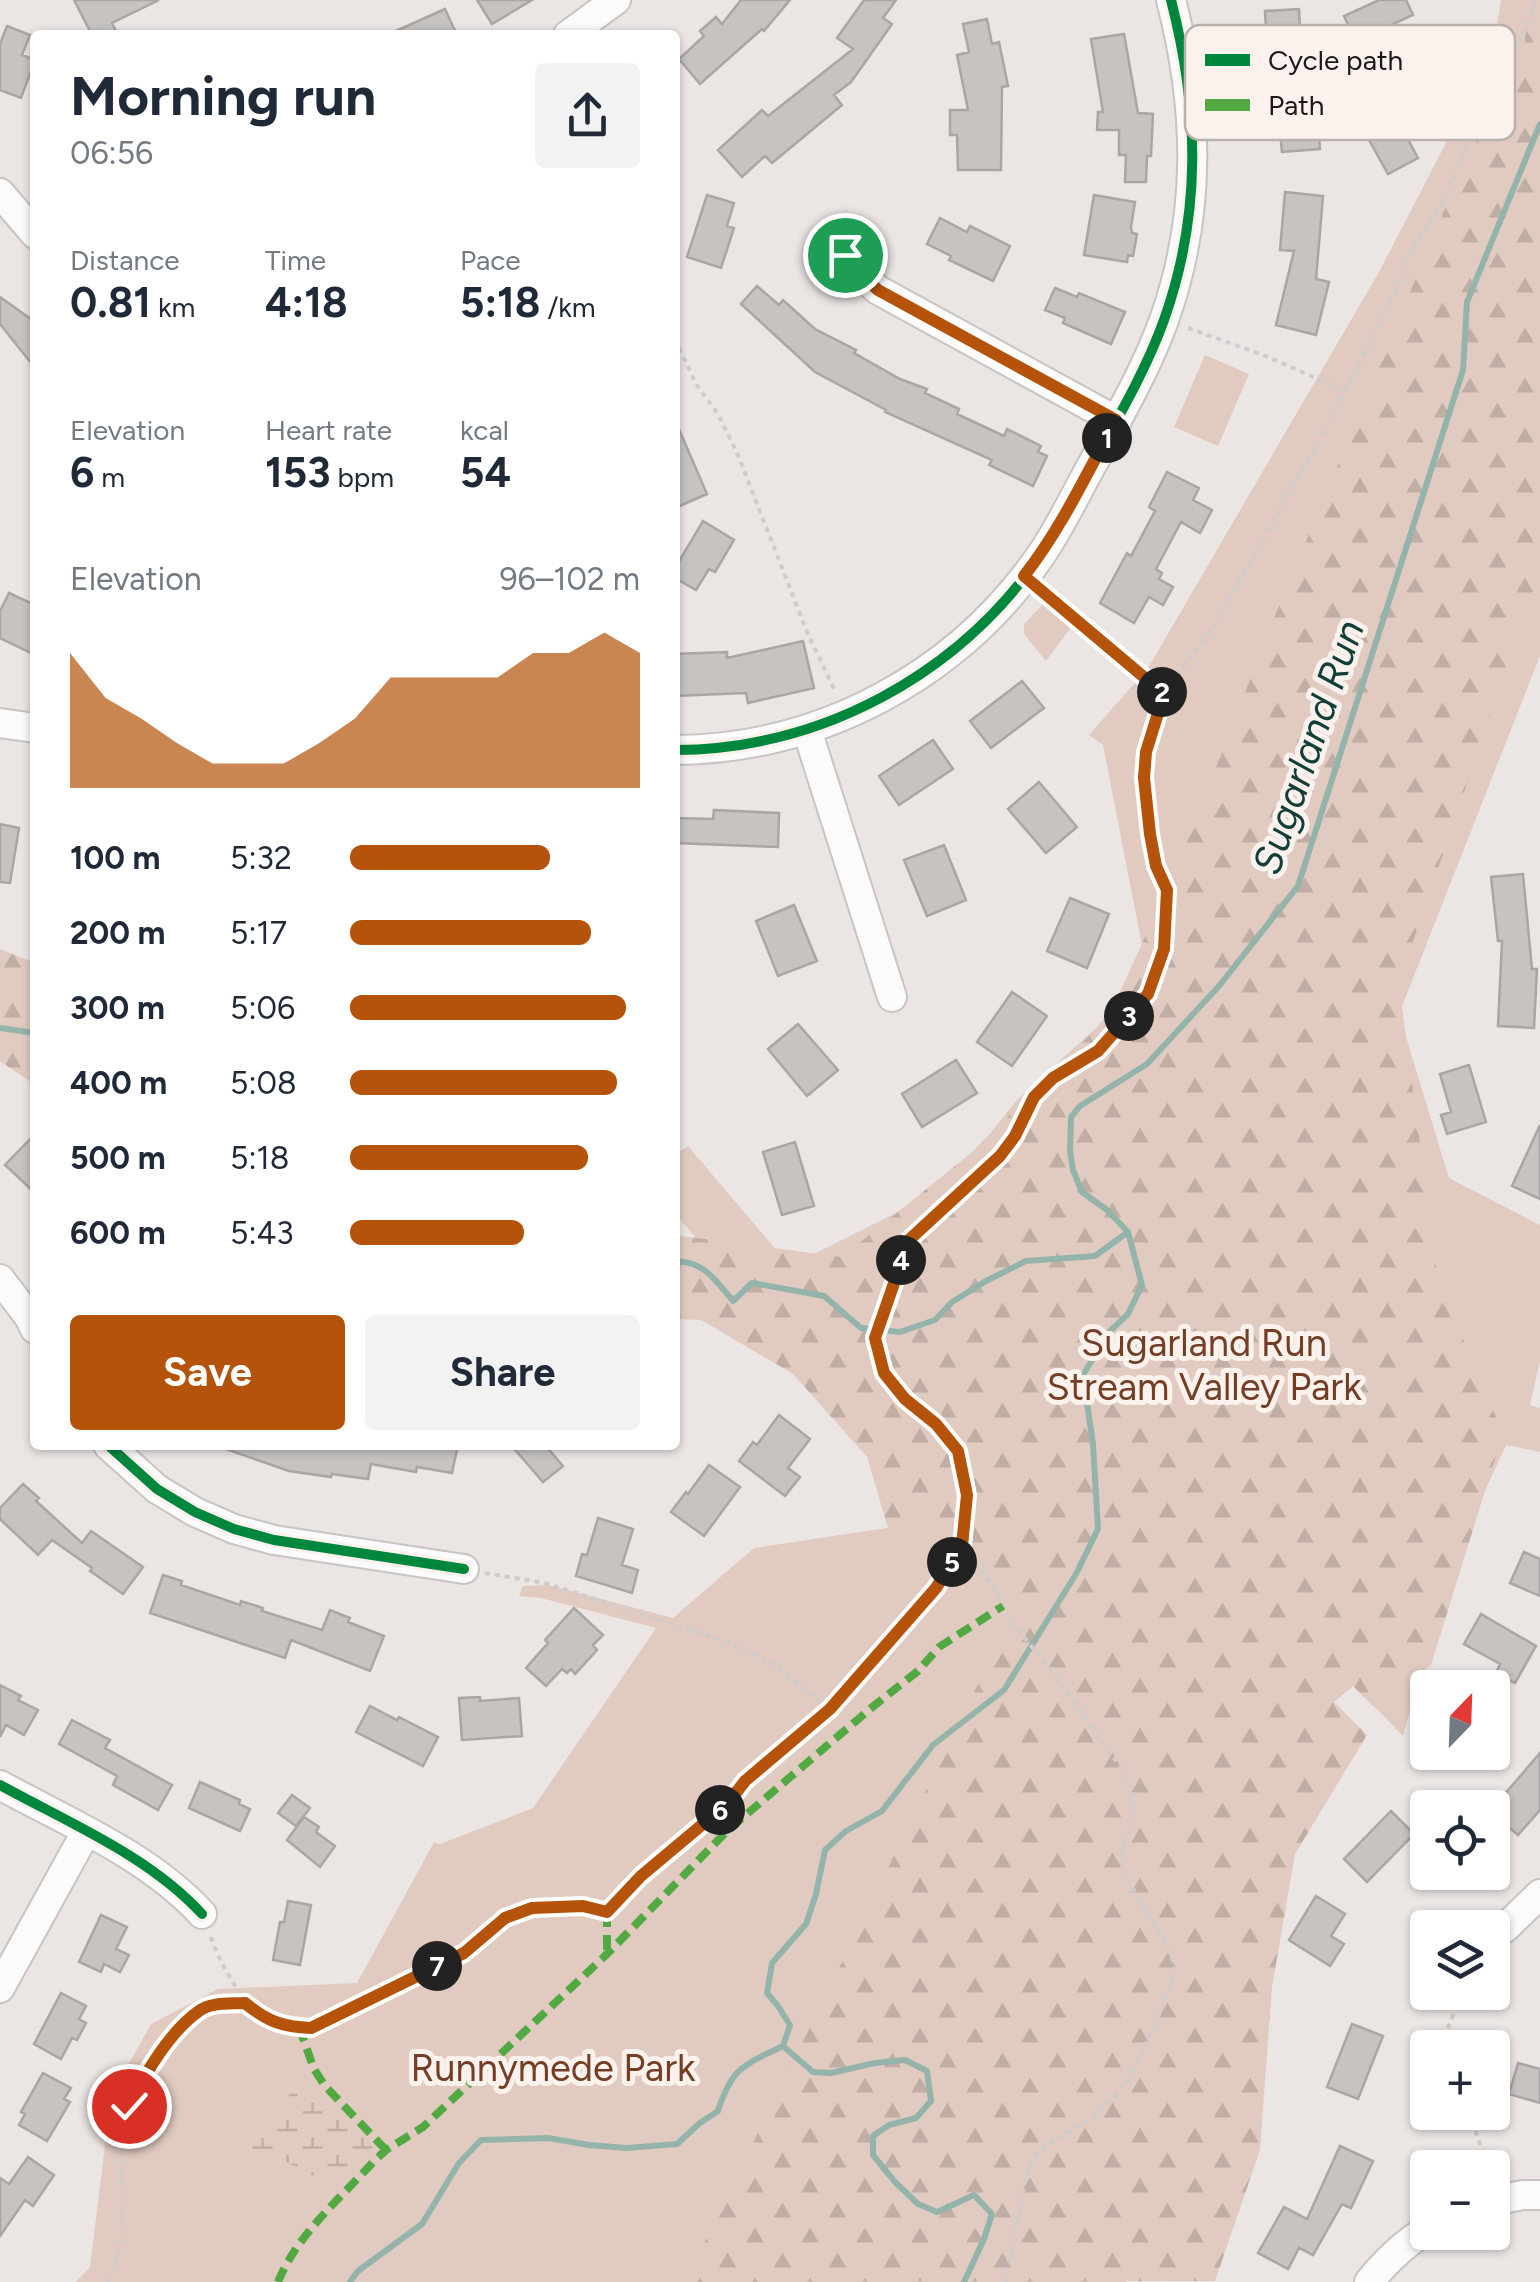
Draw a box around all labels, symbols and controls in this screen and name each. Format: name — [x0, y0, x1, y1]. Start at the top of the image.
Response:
legend — [1185, 25, 1515, 140]
text: Cycle path — [1268, 43, 1403, 77]
text: Morning run — [70, 63, 376, 129]
button: share — [535, 63, 640, 168]
text: Path — [1268, 88, 1324, 122]
text: 06:56 — [70, 134, 153, 172]
pin — [803, 213, 888, 298]
icon: arrive — [818, 228, 873, 283]
text: Distance — [70, 243, 180, 277]
text: Time — [265, 243, 326, 277]
text: Pace — [460, 243, 521, 277]
text: 0.81 — [70, 277, 151, 328]
text: 4:18 — [265, 277, 348, 328]
text: 5:18 — [460, 277, 540, 328]
text: km — [151, 290, 195, 324]
text: /km — [540, 290, 596, 324]
text: Elevation — [70, 413, 185, 447]
text: Heart rate — [265, 413, 392, 447]
text: kcal — [460, 413, 509, 447]
pin: 1 — [1082, 413, 1132, 463]
text: 1 — [1101, 421, 1113, 455]
text: 6 — [70, 447, 94, 498]
text: 153 — [265, 447, 330, 498]
text: 54 — [460, 447, 511, 498]
text: m — [94, 460, 125, 494]
text: bpm — [330, 460, 394, 494]
text: Elevation — [70, 560, 202, 598]
text: 96–102 m — [499, 560, 640, 598]
water label: Sugarland Run — [1242, 614, 1374, 880]
pin: 2 — [1137, 667, 1187, 717]
text: 2 — [1154, 675, 1170, 709]
text: 100 m — [70, 839, 161, 877]
text: 5:32 — [230, 839, 292, 877]
text: 200 m — [70, 914, 166, 952]
text: 5:17 — [230, 914, 287, 952]
text: 300 m — [70, 989, 165, 1027]
text: 5:06 — [230, 989, 295, 1027]
pin: 3 — [1104, 991, 1154, 1041]
text: 3 — [1121, 999, 1137, 1033]
text: 400 m — [70, 1064, 167, 1102]
text: 5:08 — [230, 1064, 297, 1102]
text: 500 m — [70, 1139, 166, 1177]
text: 5:18 — [230, 1139, 289, 1177]
text: 600 m — [70, 1214, 166, 1252]
text: 5:43 — [230, 1214, 294, 1252]
pin: 4 — [876, 1235, 926, 1285]
text: 4 — [892, 1243, 910, 1277]
button: Save — [70, 1315, 345, 1430]
button: Share — [365, 1315, 640, 1430]
park label: Sugarland Run Stream Valley Park — [1046, 1320, 1362, 1410]
pin: 5 — [927, 1537, 977, 1587]
text: 5 — [944, 1545, 960, 1579]
north arrow — [1410, 1670, 1510, 1770]
map controls — [1410, 1670, 1510, 2250]
pin: 6 — [695, 1785, 745, 1835]
button: locate — [1410, 1790, 1510, 1890]
text: 6 — [712, 1793, 728, 1827]
button: layers — [1410, 1910, 1510, 2010]
pin: 7 — [412, 1941, 462, 1991]
text: 7 — [429, 1949, 445, 1983]
button: + — [1410, 2030, 1510, 2130]
park label: Runnymede Park — [411, 2045, 696, 2091]
pin — [87, 2064, 172, 2149]
icon: check — [102, 2079, 157, 2134]
button: − — [1410, 2150, 1510, 2250]

